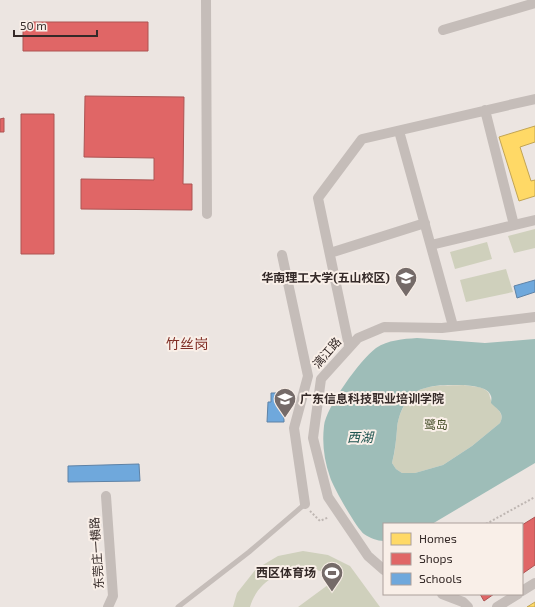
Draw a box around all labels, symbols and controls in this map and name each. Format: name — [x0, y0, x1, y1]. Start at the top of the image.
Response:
scale bar — [14, 12, 97, 38]
text: 50 m — [20, 18, 47, 32]
school or university icon: 华南理工大学(五山校区) — [393, 265, 419, 298]
place label: 华南理工大学(五山校区) — [261, 270, 390, 284]
street label: 漓江路 — [309, 334, 343, 371]
district label: 竹丝岗 — [166, 335, 208, 352]
school or university icon: 广东信息科技职业培训学院 — [272, 386, 298, 419]
place label: 广东信息科技职业培训学院 — [300, 391, 444, 405]
park label: 鹭岛 — [424, 417, 448, 431]
water label: 西湖 — [347, 429, 375, 445]
street label: 东莞庄一横路 — [87, 517, 105, 589]
legend — [383, 523, 523, 595]
text: Homes — [419, 531, 457, 545]
text: Shops — [419, 551, 453, 565]
sports icon: 西区体育场 — [319, 560, 345, 593]
place label: 西区体育场 — [256, 565, 316, 579]
text: Schools — [419, 571, 462, 585]

